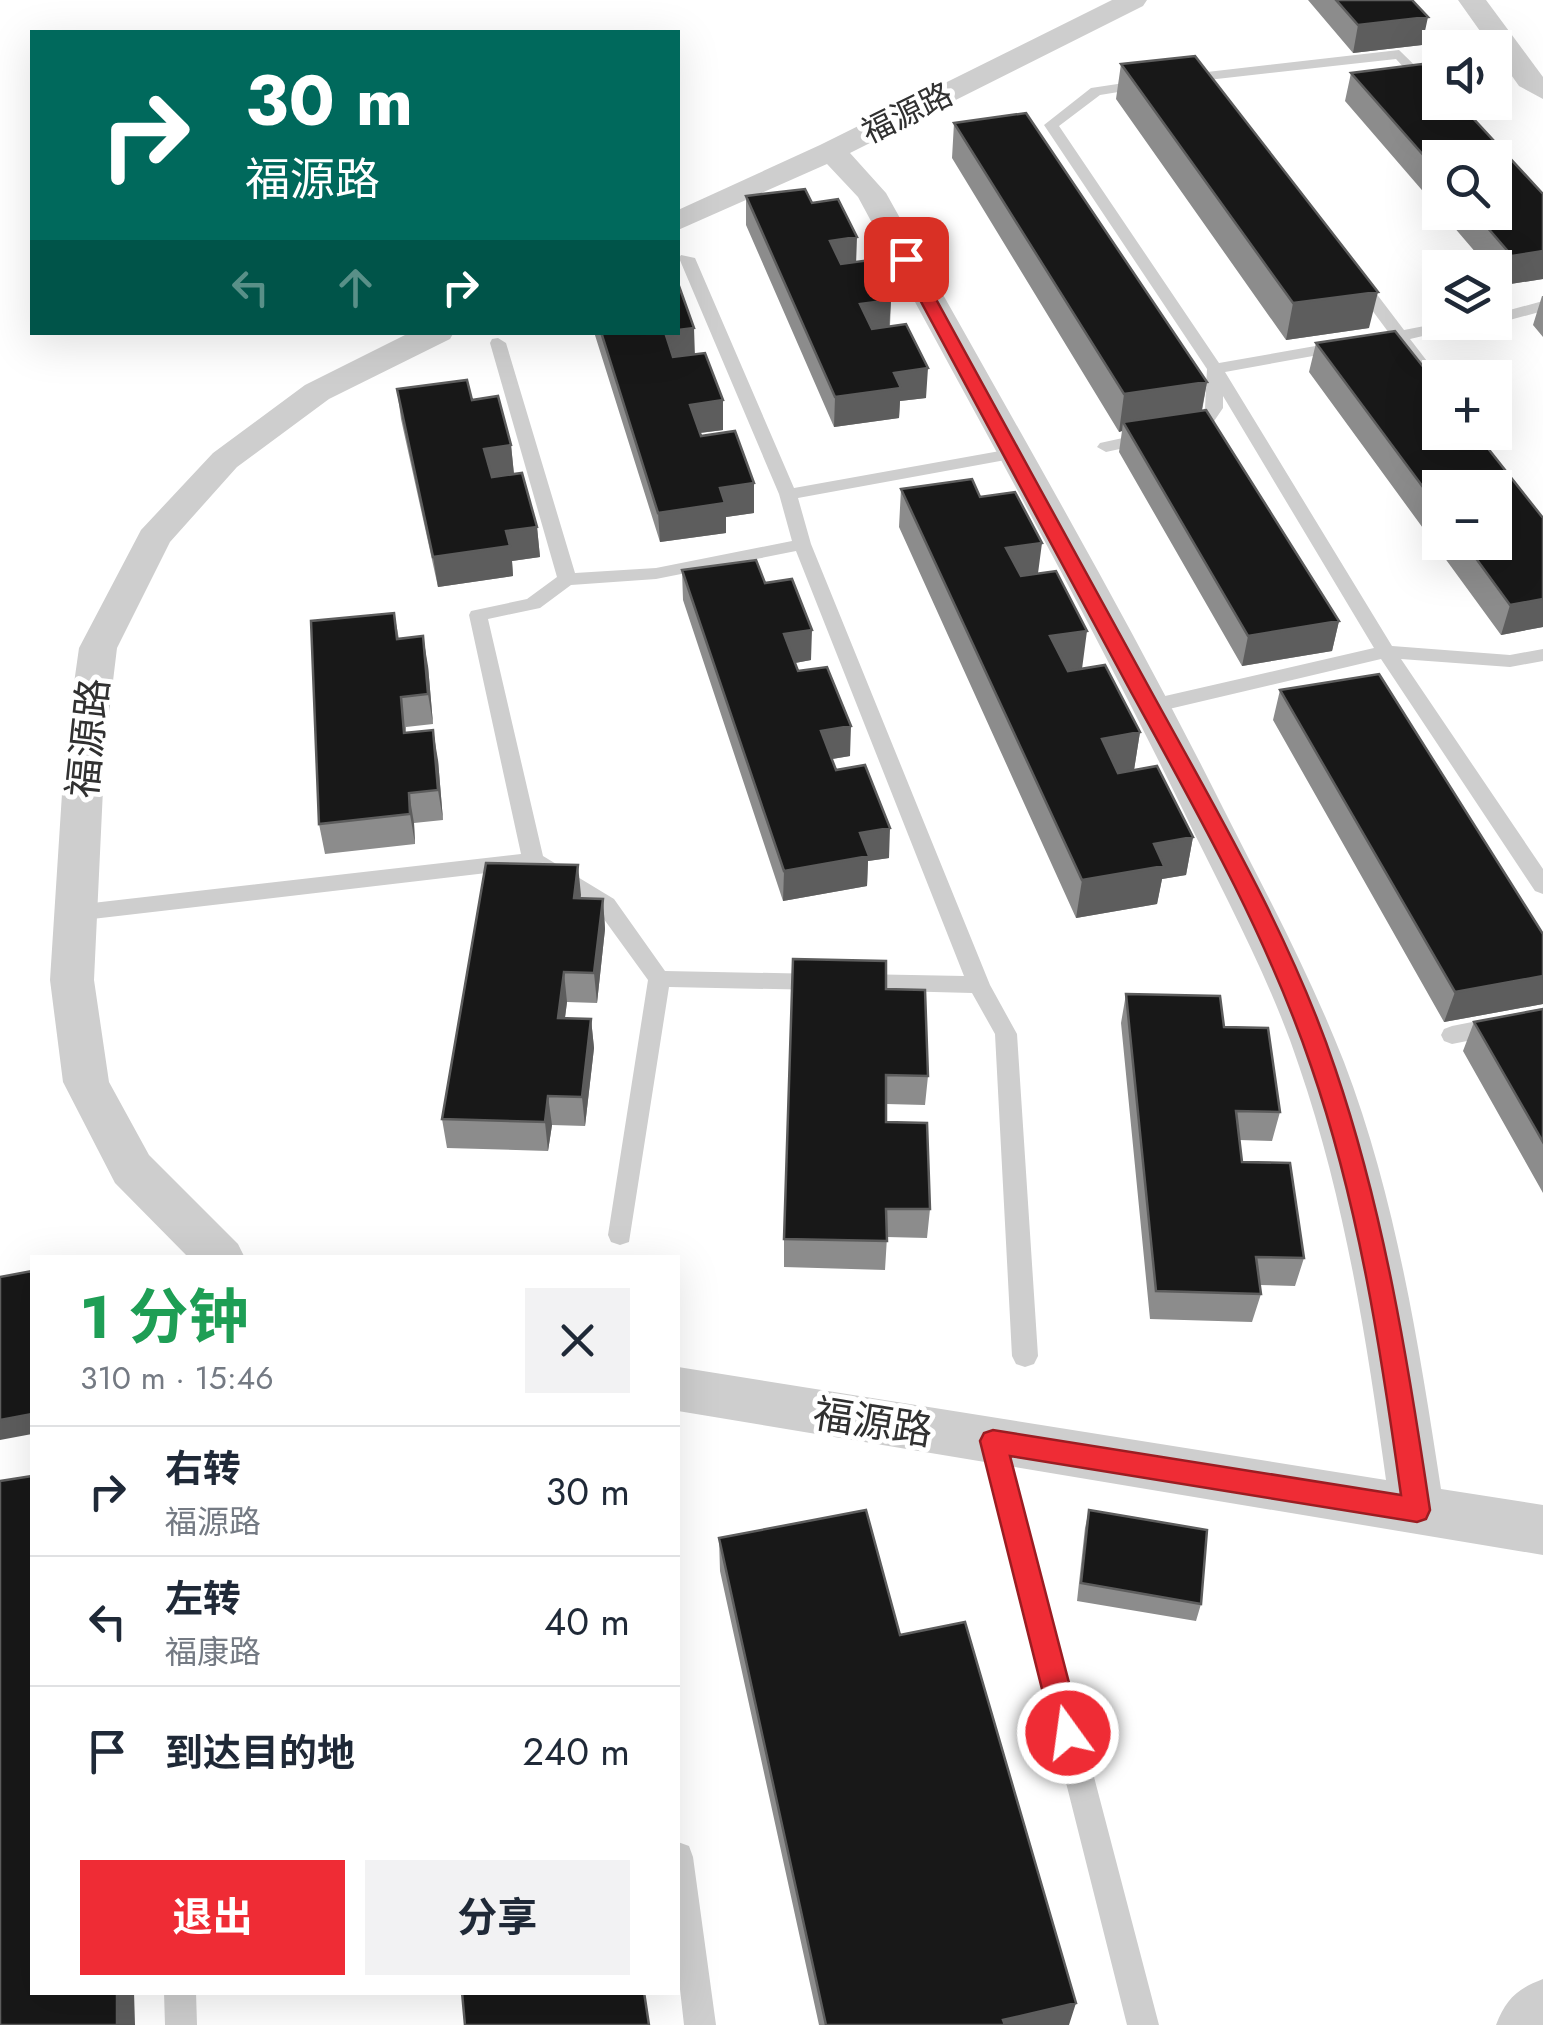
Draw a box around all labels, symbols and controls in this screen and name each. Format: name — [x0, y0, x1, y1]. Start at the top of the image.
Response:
map controls — [1422, 30, 1512, 560]
button: sound — [1422, 30, 1512, 120]
text: 30 m — [245, 50, 413, 151]
icon: right — [80, 70, 210, 200]
street label: 福源路 — [854, 71, 960, 155]
button: search — [1422, 140, 1512, 230]
text: 福源路 — [245, 147, 380, 212]
pin — [864, 217, 949, 302]
icon: arrive — [879, 232, 934, 287]
button: layers — [1422, 250, 1512, 340]
icon: left — [223, 260, 278, 315]
icon: ahead — [328, 260, 383, 315]
icon: right — [433, 260, 488, 315]
button: + — [1422, 360, 1512, 450]
button: − — [1422, 470, 1512, 560]
street label: 福源路 — [53, 675, 123, 801]
text: 1 分钟 — [80, 1274, 249, 1361]
button: close — [525, 1288, 630, 1393]
text: 310 m · 15:46 — [80, 1355, 274, 1401]
street label: 福源路 — [809, 1384, 937, 1460]
text: 右转 — [165, 1441, 241, 1496]
icon: right — [80, 1464, 135, 1519]
text: 30 m — [545, 1464, 630, 1519]
text: 福源路 — [165, 1499, 261, 1545]
text: 左转 — [165, 1571, 241, 1626]
icon: left — [80, 1594, 135, 1649]
text: 40 m — [544, 1594, 630, 1649]
text: 福康路 — [165, 1629, 261, 1675]
position arrow — [1016, 1681, 1120, 1785]
icon: arrive — [80, 1724, 135, 1779]
text: 240 m — [522, 1724, 630, 1779]
text: 到达目的地 — [165, 1725, 355, 1780]
button: 退出 — [80, 1860, 345, 1975]
button: 分享 — [365, 1860, 630, 1975]

